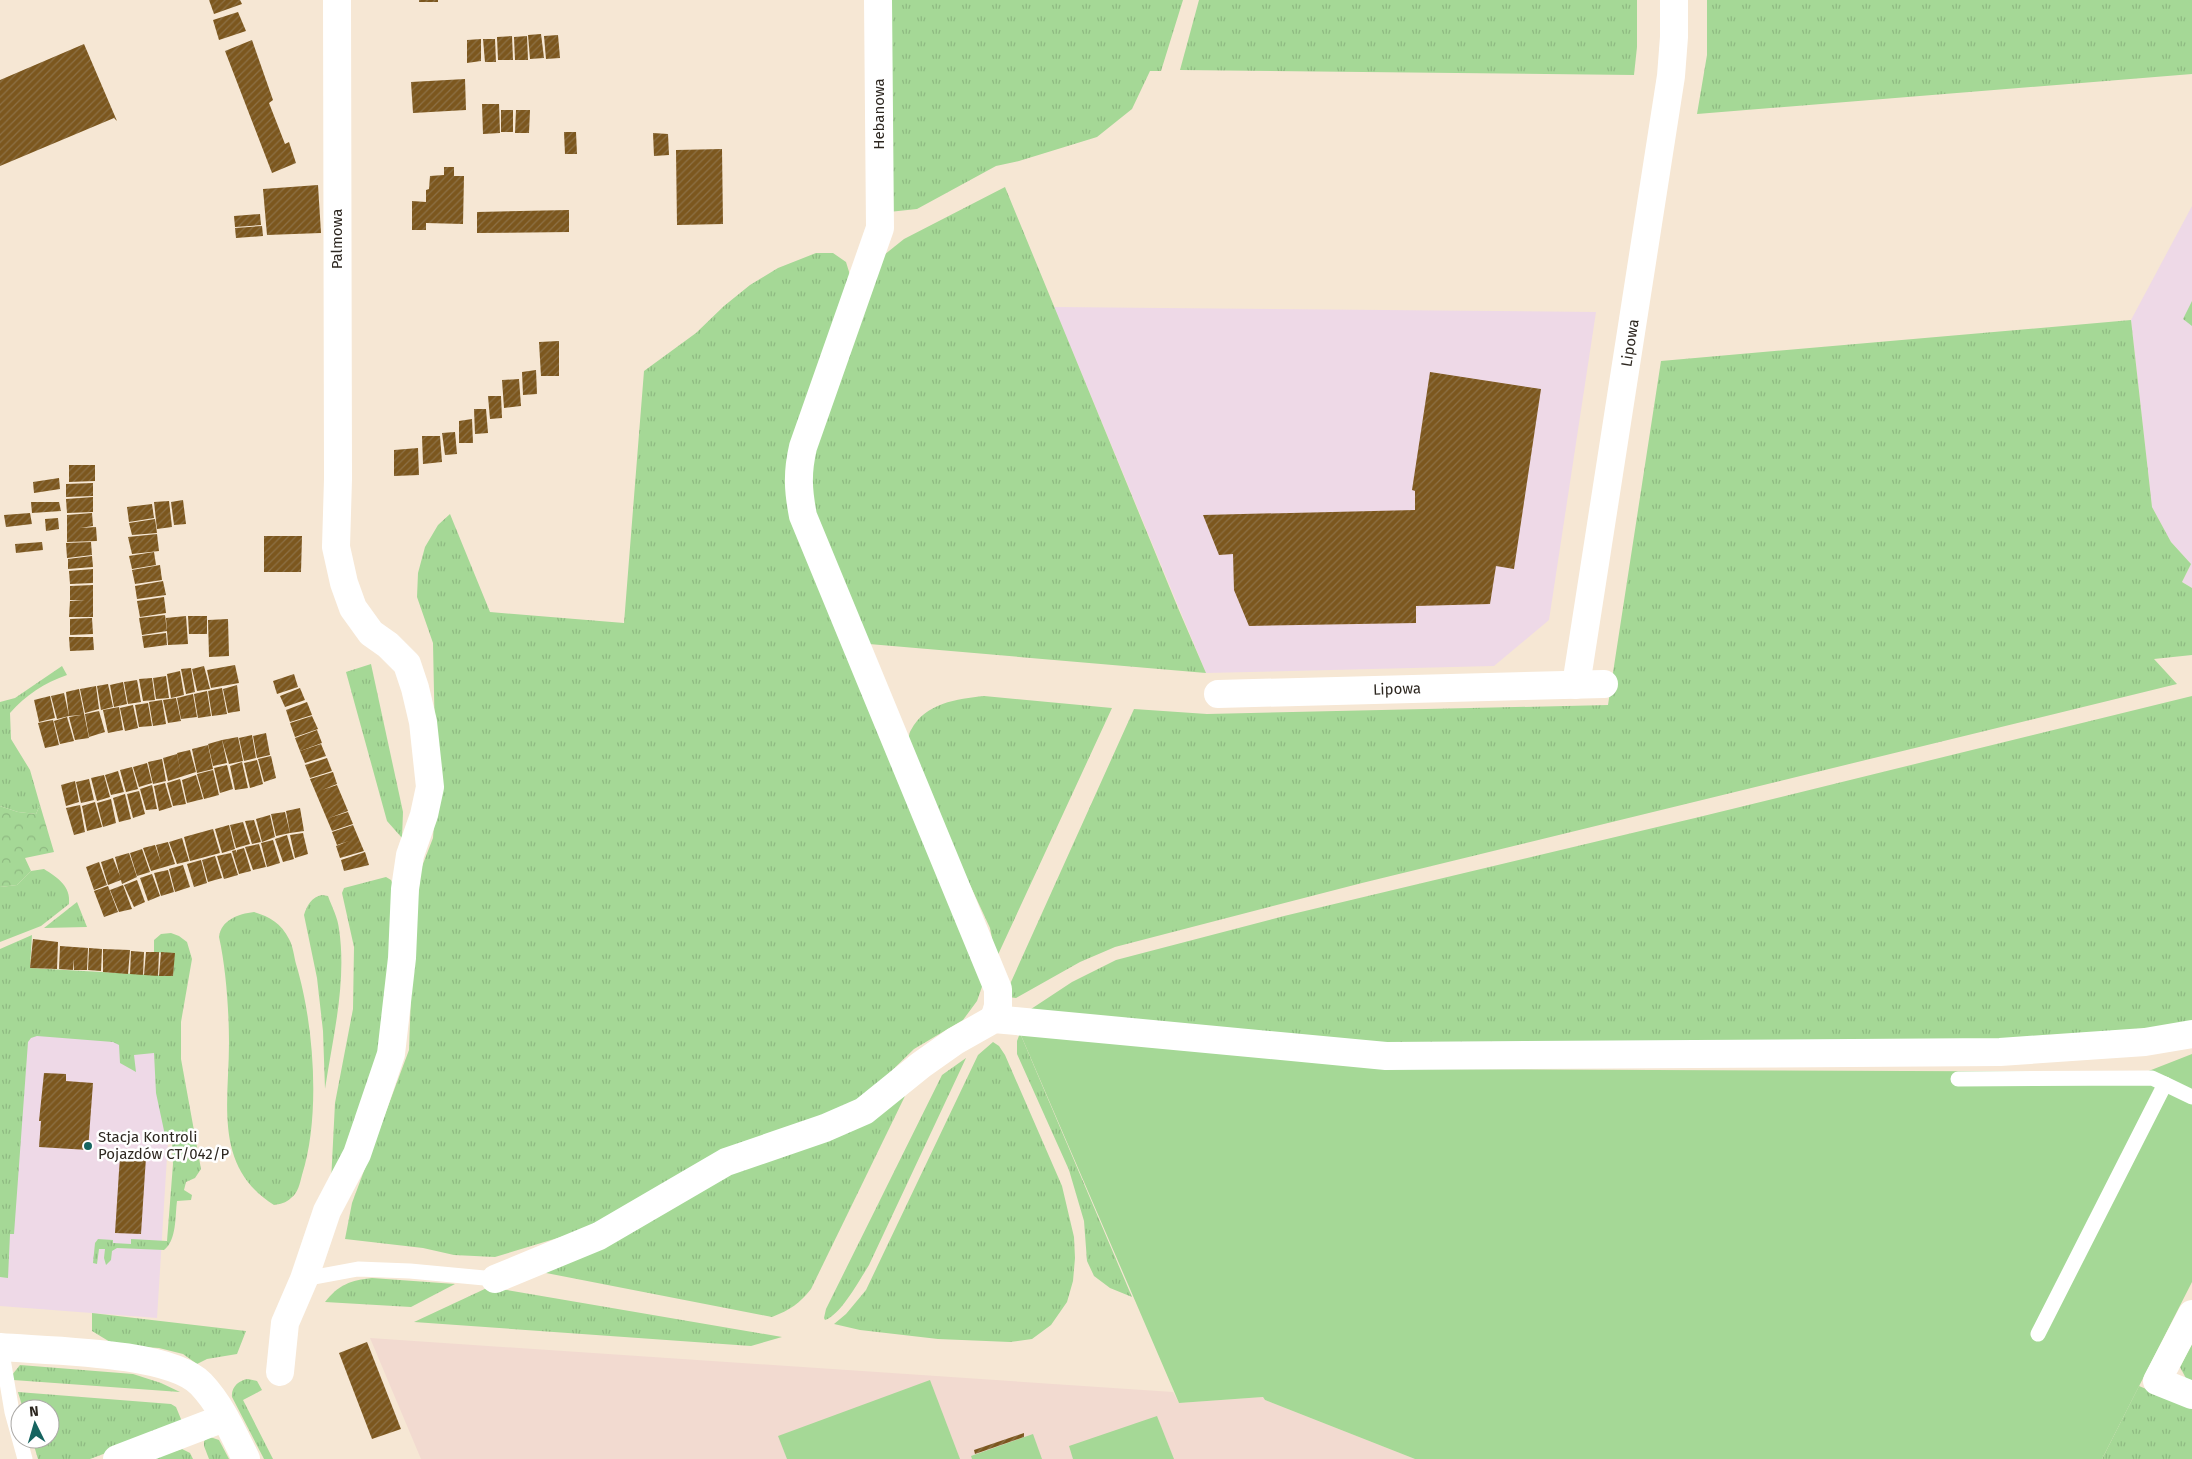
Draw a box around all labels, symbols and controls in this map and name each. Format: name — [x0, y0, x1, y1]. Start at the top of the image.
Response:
street label: Hebanowa — [870, 78, 888, 150]
street label: Palmowa — [328, 209, 346, 269]
street label: Lipowa — [1617, 318, 1643, 368]
street label: Lipowa — [1373, 679, 1421, 699]
place label: Stacja Kontroli Pojazdów CT/042/P — [98, 1128, 229, 1163]
marker: Stacja Kontroli Pojazdów CT/042/P — [82, 1140, 94, 1152]
north arrow — [10, 1399, 60, 1449]
text: N — [29, 1403, 39, 1420]

